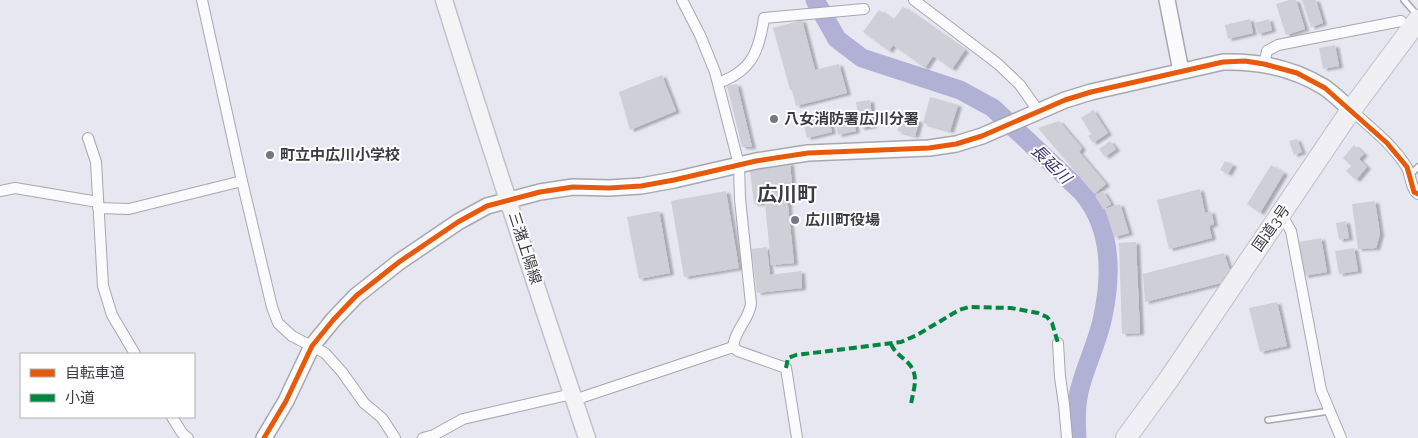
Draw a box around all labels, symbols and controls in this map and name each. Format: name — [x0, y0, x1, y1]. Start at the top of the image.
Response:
place label: 八女消防署広川分署 — [784, 110, 919, 128]
marker: 八女消防署広川分署 — [768, 113, 780, 125]
water label: 長延川 — [1027, 140, 1076, 189]
place label: 町立中広川小学校 — [280, 146, 400, 164]
marker: 町立中広川小学校 — [264, 149, 276, 161]
district label: 広川町 — [757, 182, 817, 206]
street label: 国道3号 — [1248, 201, 1294, 255]
street label: 三潴上陽線 — [505, 210, 545, 286]
place label: 広川町役場 — [805, 211, 880, 229]
marker: 広川町役場 — [789, 214, 801, 226]
legend — [20, 353, 195, 418]
text: 自転車道 — [65, 364, 125, 382]
text: 小道 — [65, 389, 95, 407]

